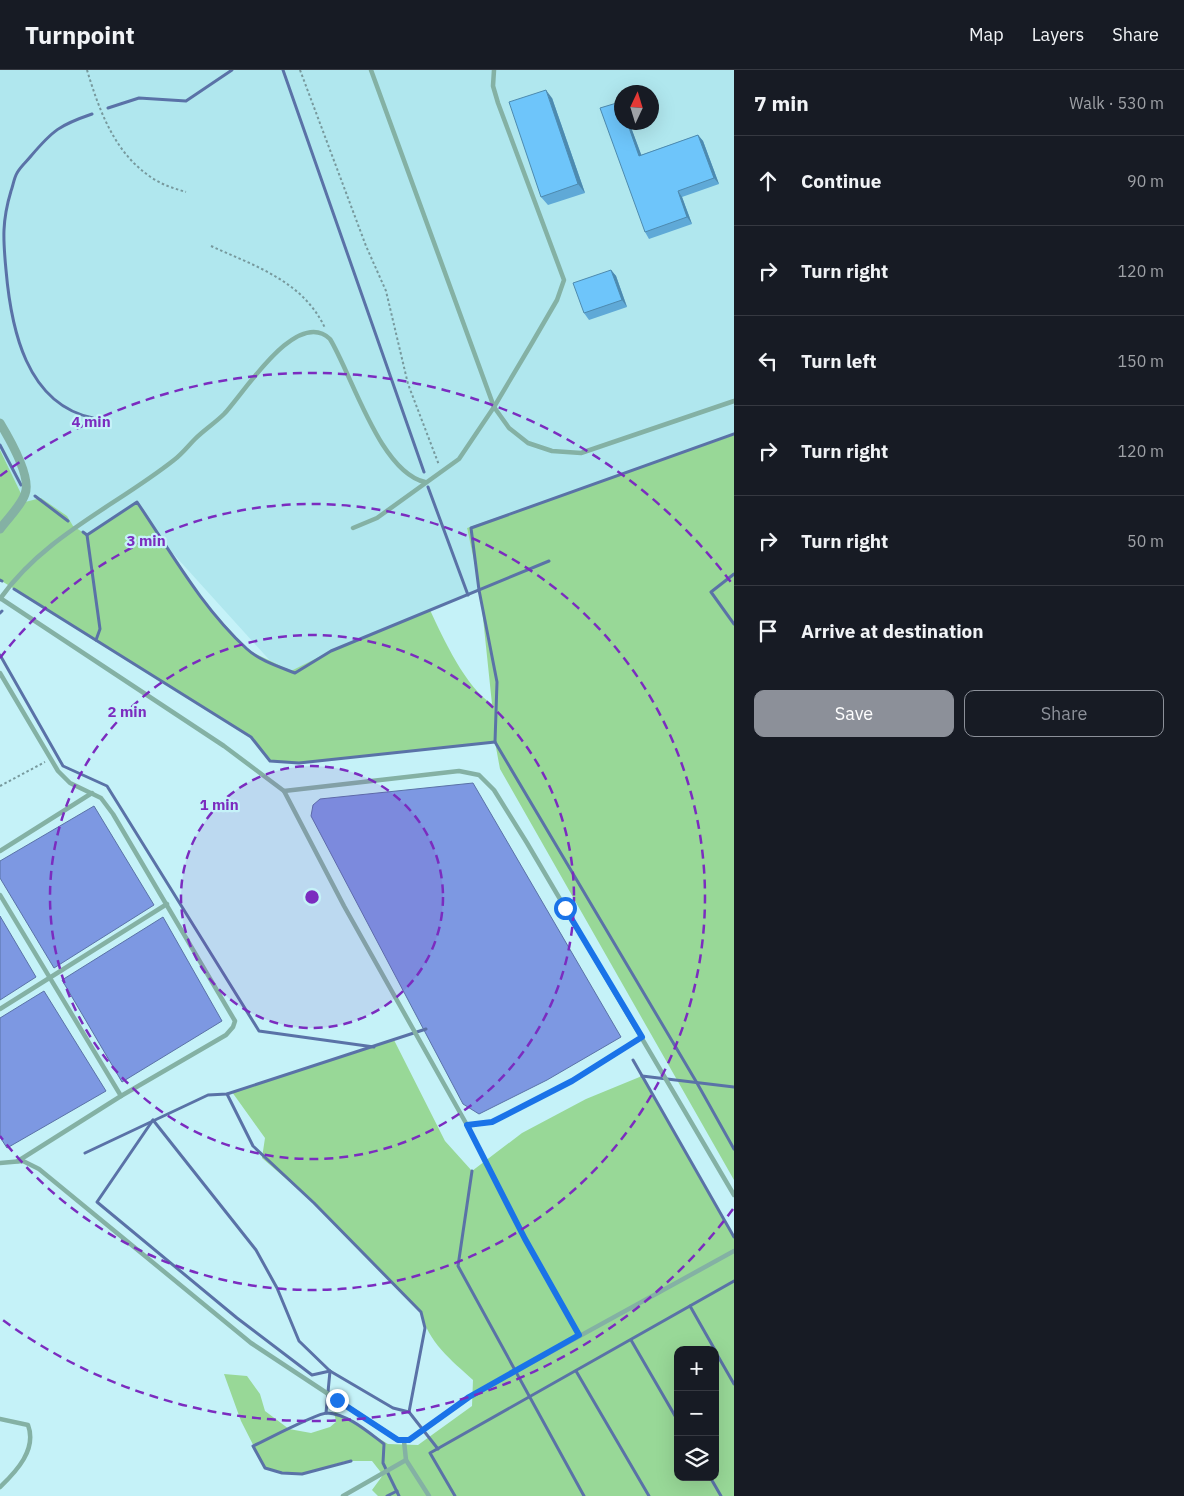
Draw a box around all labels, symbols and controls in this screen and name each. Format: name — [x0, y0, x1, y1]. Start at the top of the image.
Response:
text: Turnpoint — [25, 19, 135, 51]
text: Map — [969, 23, 1004, 46]
text: Layers — [1032, 23, 1084, 46]
text: Share — [1112, 23, 1159, 46]
north arrow — [614, 85, 659, 130]
text: 7 min — [754, 89, 809, 117]
text: Walk · 530 m — [1069, 93, 1164, 113]
icon: ahead — [754, 167, 782, 195]
text: Continue — [801, 169, 881, 193]
text: 90 m — [1127, 171, 1164, 191]
icon: right — [754, 257, 782, 285]
text: Turn right — [801, 259, 888, 283]
text: 120 m — [1117, 261, 1164, 281]
icon: left — [754, 347, 782, 375]
text: Turn left — [801, 349, 877, 373]
text: 150 m — [1117, 351, 1164, 371]
text: 4 min — [71, 412, 111, 431]
icon: right — [754, 437, 782, 465]
text: Turn right — [801, 439, 888, 463]
text: 120 m — [1117, 441, 1164, 461]
icon: right — [754, 527, 782, 555]
text: Turn right — [801, 529, 888, 553]
text: 3 min — [126, 531, 166, 550]
text: 50 m — [1127, 531, 1164, 551]
icon: arrive — [754, 617, 782, 645]
text: Arrive at destination — [801, 619, 984, 643]
button: Save — [754, 690, 954, 737]
button: Share — [964, 690, 1164, 737]
text: 2 min — [107, 702, 147, 721]
text: 1 min — [199, 795, 239, 814]
centre of rings — [303, 888, 321, 906]
route start — [554, 897, 577, 920]
map controls — [674, 1346, 719, 1481]
button: + — [674, 1346, 719, 1391]
route end — [326, 1389, 349, 1412]
button: − — [674, 1391, 719, 1436]
button: layers — [674, 1436, 719, 1481]

